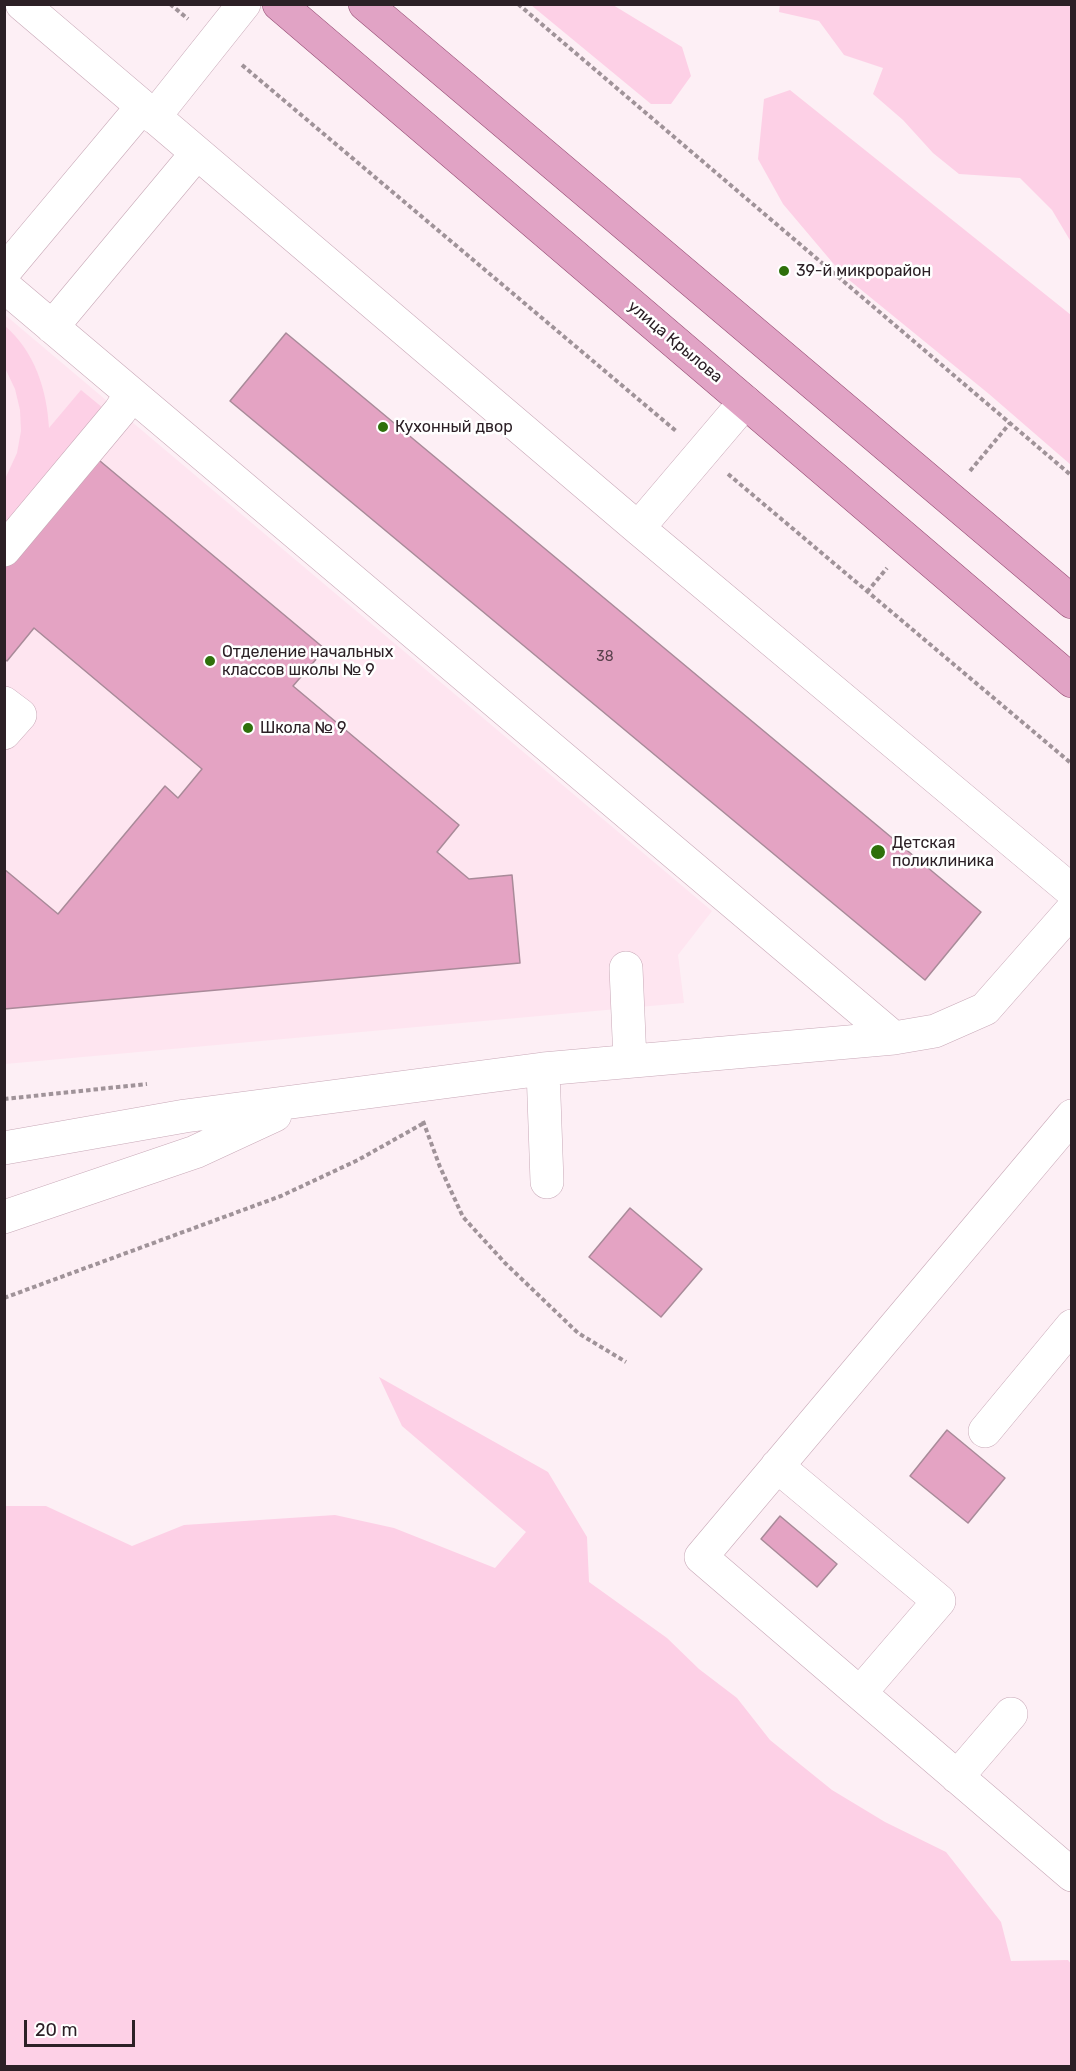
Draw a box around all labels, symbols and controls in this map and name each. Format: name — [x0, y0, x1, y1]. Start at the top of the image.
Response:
place label: 39-й микрорайон — [796, 261, 931, 281]
marker: 39-й микрорайон — [777, 264, 791, 278]
street label: улица Крылова — [624, 297, 726, 387]
place label: Кухонный двор — [395, 417, 513, 437]
marker: Кухонный двор — [376, 420, 390, 434]
place label: Отделение начальных классов школы № 9 — [222, 642, 393, 680]
house number: 38 — [596, 649, 614, 665]
marker: Отделение начальных классов школы № 9 — [203, 654, 217, 668]
place label: Школа № 9 — [260, 718, 347, 738]
marker: Школа № 9 — [241, 721, 255, 735]
place label: Детская поликлиника — [892, 833, 994, 871]
marker: Детская поликлиника — [869, 843, 887, 861]
scale bar — [27, 2008, 138, 2046]
text: 20 m — [35, 2019, 77, 2041]

